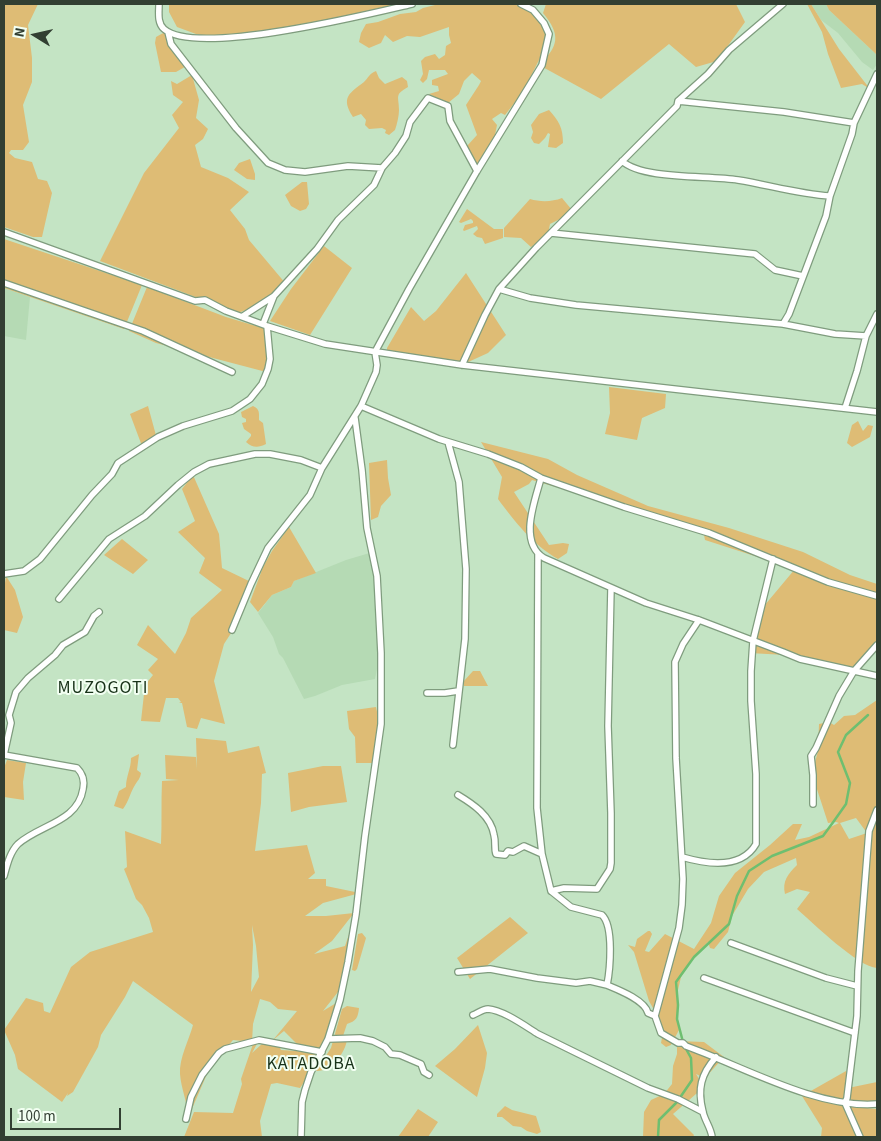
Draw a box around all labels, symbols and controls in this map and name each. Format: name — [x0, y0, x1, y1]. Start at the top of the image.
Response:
north arrow — [10, 10, 60, 60]
text: N — [10, 26, 31, 39]
district label: MUZOGOTI — [56, 678, 150, 700]
district label: KATADOBA — [265, 1054, 357, 1076]
scale bar — [12, 1098, 124, 1130]
text: 100 m — [18, 1106, 56, 1127]

